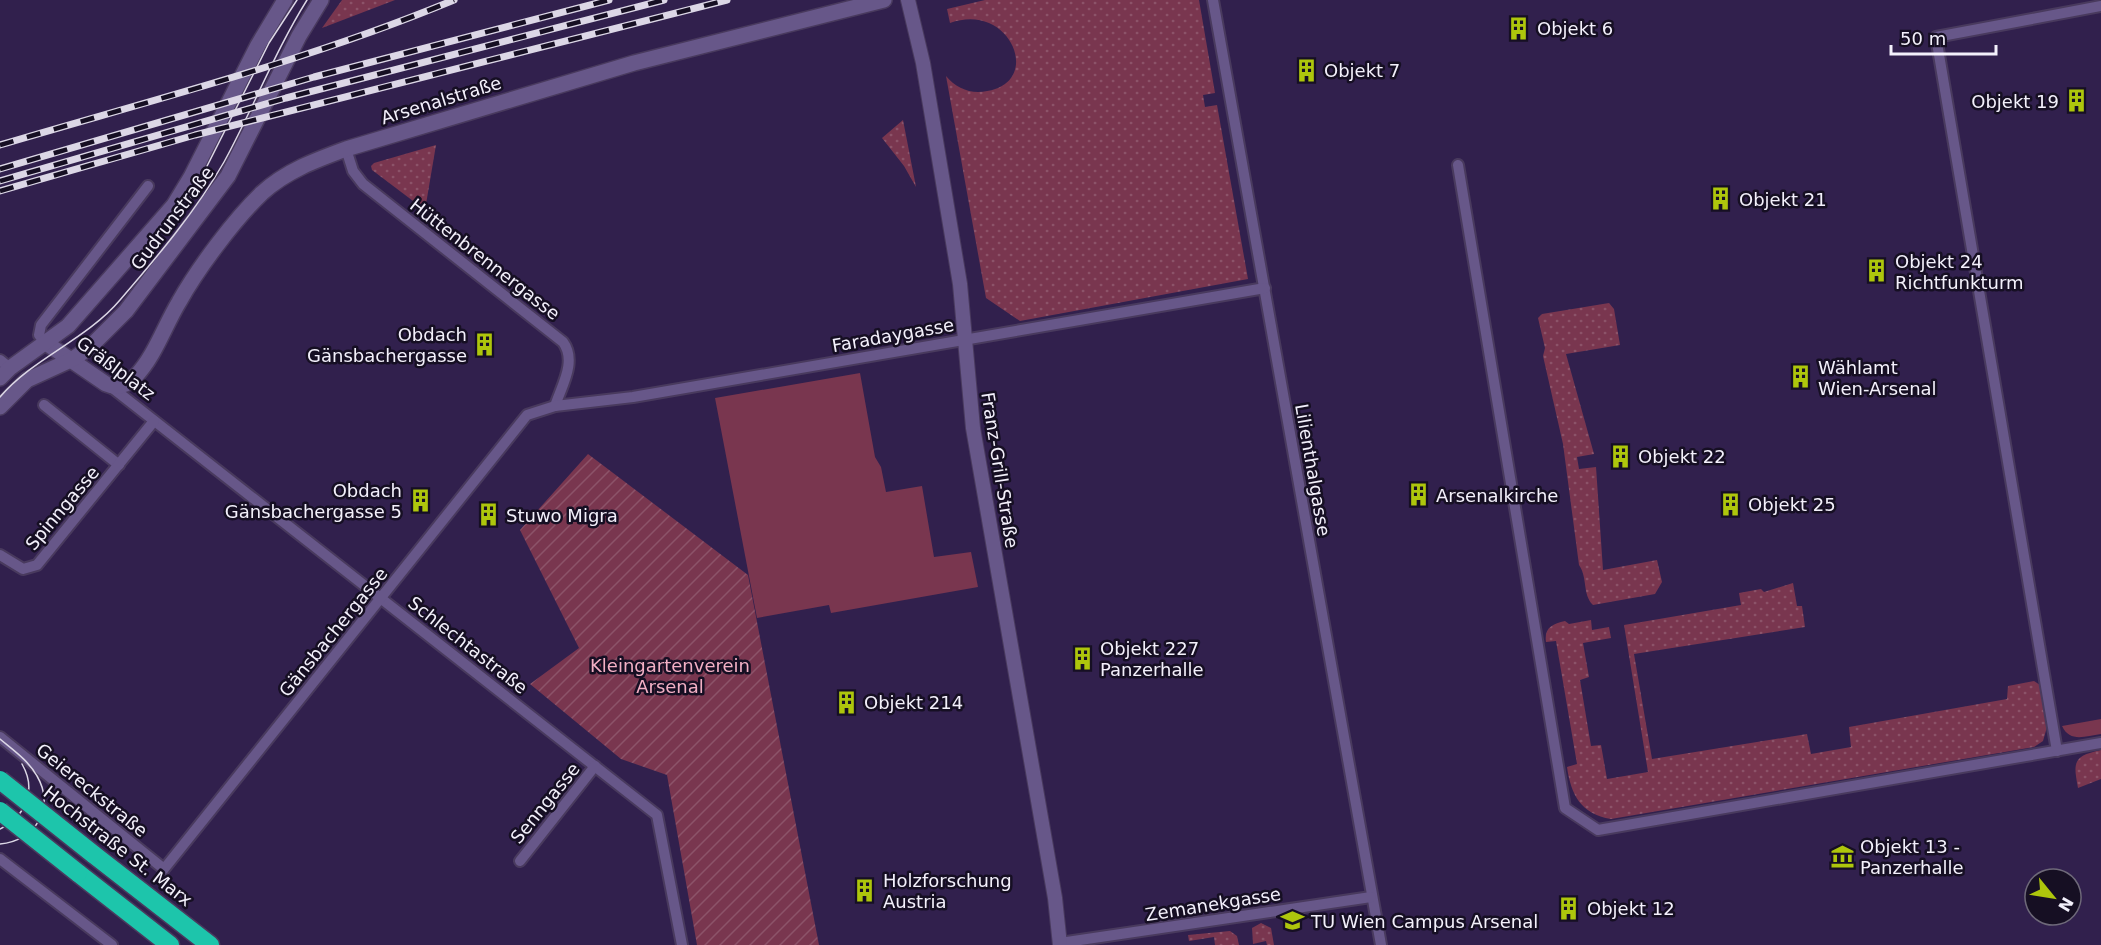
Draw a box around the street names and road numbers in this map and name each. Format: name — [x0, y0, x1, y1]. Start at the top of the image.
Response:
street label: Arsenalstraße — [378, 72, 504, 128]
street label: Gudrunstraße — [126, 162, 218, 274]
street label: Hüttenbrennergasse — [406, 194, 564, 324]
street label: Faradaygasse — [830, 314, 956, 356]
street label: Gräßlplatz — [73, 332, 159, 404]
street label: Franz-Grill-Straße — [977, 390, 1023, 550]
street label: Lilienthalgasse — [1291, 402, 1335, 538]
street label: Spinngasse — [21, 462, 103, 554]
street label: Gänsbachergasse — [274, 563, 392, 701]
street label: Schlechtastraße — [404, 592, 532, 698]
street label: Geiereckstraße — [32, 739, 152, 841]
street label: Senngasse — [506, 758, 584, 848]
street label: Hochstraße St. Marx — [39, 781, 197, 911]
street label: Zemanekgasse — [1144, 883, 1282, 925]

